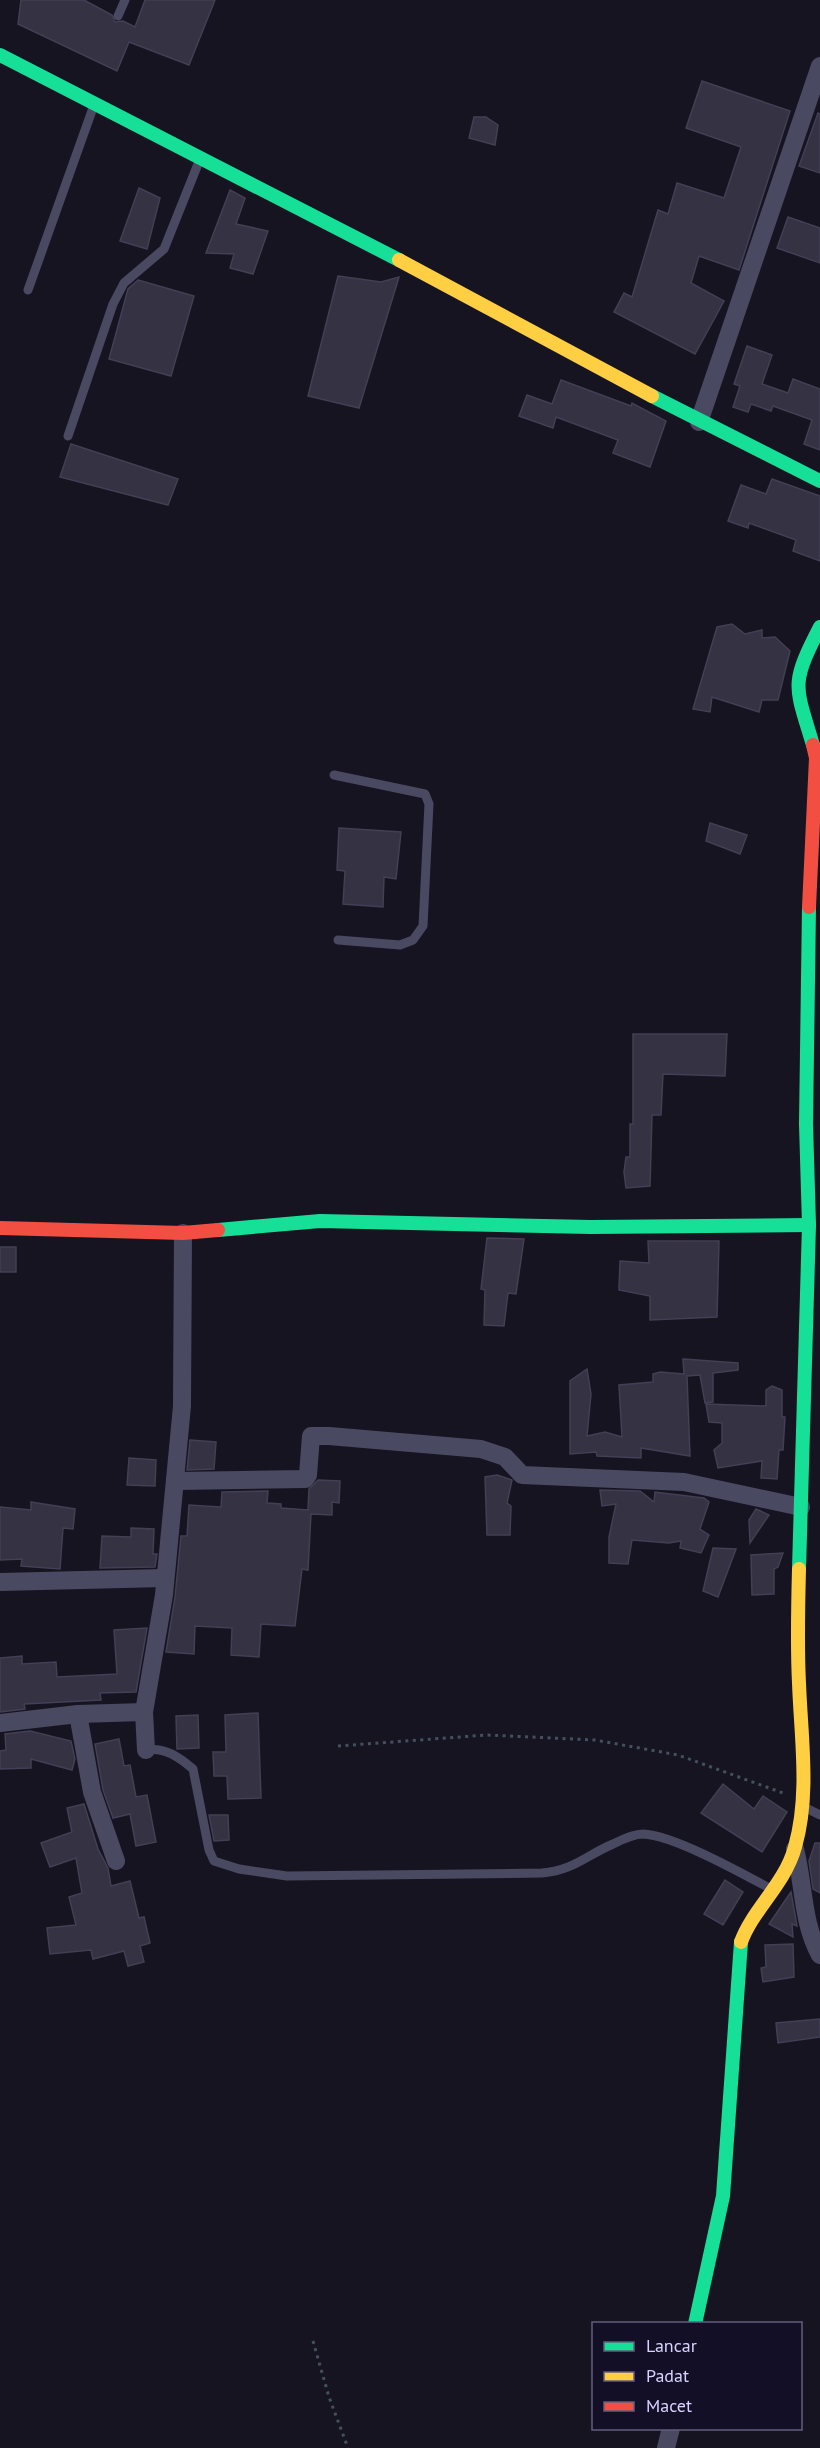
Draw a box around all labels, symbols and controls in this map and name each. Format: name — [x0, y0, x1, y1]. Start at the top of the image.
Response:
legend — [592, 2322, 802, 2430]
text: Lancar — [646, 2334, 697, 2357]
text: Padat — [646, 2364, 689, 2387]
text: Macet — [646, 2394, 692, 2417]

